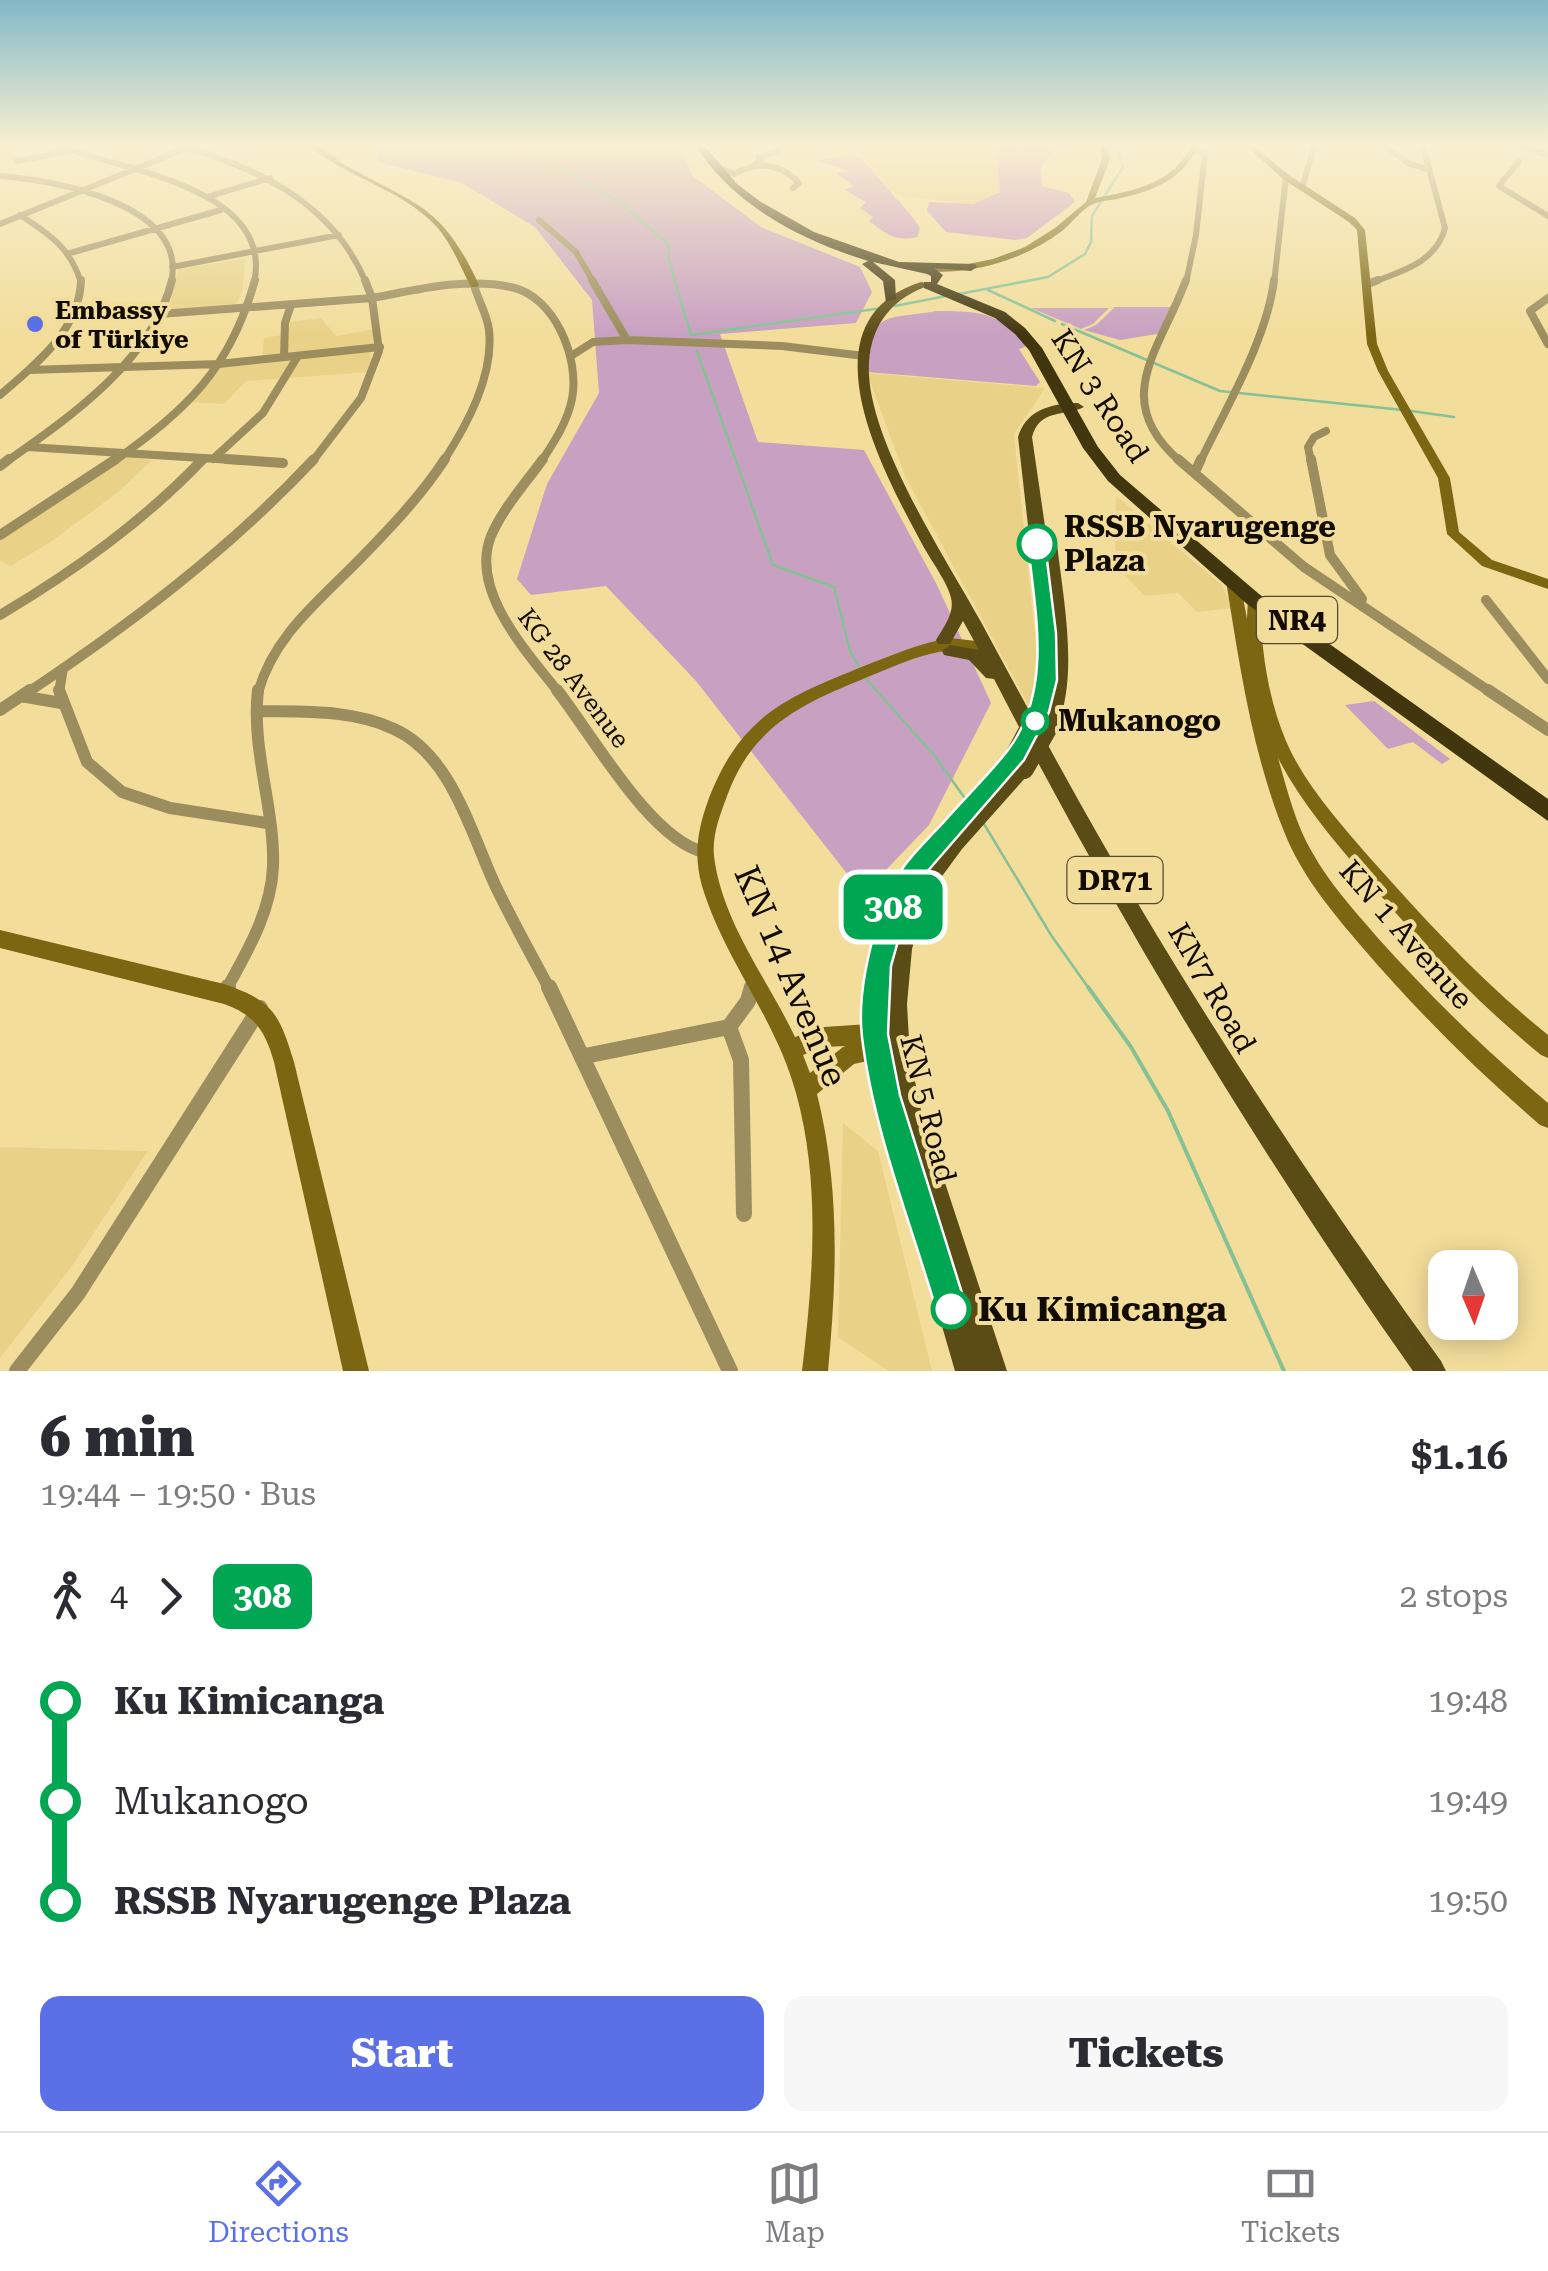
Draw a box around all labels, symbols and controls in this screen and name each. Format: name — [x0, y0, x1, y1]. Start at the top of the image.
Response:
place label: Embassy of Türkiye — [55, 296, 189, 354]
marker: Embassy of Türkiye — [24, 313, 46, 335]
street label: KN 3 Road — [1044, 323, 1156, 469]
place label: RSSB Nyarugenge Plaza — [1064, 509, 1336, 578]
marker: RSSB Nyarugenge Plaza — [1018, 525, 1056, 563]
road number: NR4 — [1257, 597, 1337, 643]
street label: KG 28 Avenue — [512, 603, 635, 754]
place label: Mukanogo — [1058, 703, 1221, 738]
marker: Mukanogo — [1022, 708, 1048, 734]
street label: KN 1 Avenue — [1332, 853, 1480, 1016]
road number: DR71 — [1068, 857, 1162, 903]
street label: KN 14 Avenue — [726, 860, 855, 1093]
line badge: 308 — [836, 874, 950, 940]
text: 308 — [864, 887, 922, 928]
street label: KN7 Road — [1161, 917, 1264, 1059]
street label: KN 5 Road — [893, 1031, 964, 1187]
north arrow — [1428, 1250, 1518, 1340]
map controls — [1428, 1250, 1518, 1340]
place label: Ku Kimicanga — [978, 1289, 1227, 1330]
marker: Ku Kimicanga — [932, 1290, 970, 1328]
text: 6 min — [40, 1405, 195, 1469]
text: $1.16 — [1411, 1434, 1508, 1478]
text: 19:44 – 19:50 · Bus — [40, 1475, 316, 1513]
icon: walk — [40, 1569, 95, 1624]
icon: forward — [143, 1569, 198, 1624]
text: 308 — [233, 1576, 292, 1617]
text: 4 — [110, 1577, 128, 1615]
text: 2 stops — [1399, 1577, 1508, 1615]
text: Ku Kimicanga — [114, 1679, 384, 1723]
text: 19:48 — [1428, 1682, 1508, 1720]
text: Mukanogo — [114, 1779, 309, 1823]
text: 19:49 — [1428, 1782, 1508, 1820]
text: RSSB Nyarugenge Plaza — [114, 1879, 571, 1923]
text: 19:50 — [1428, 1882, 1508, 1920]
button: Start — [40, 1996, 764, 2111]
button: Tickets — [784, 1996, 1508, 2111]
tab: Directions — [208, 2156, 349, 2249]
tab: Map — [765, 2156, 825, 2249]
tab: Tickets — [1241, 2156, 1340, 2249]

